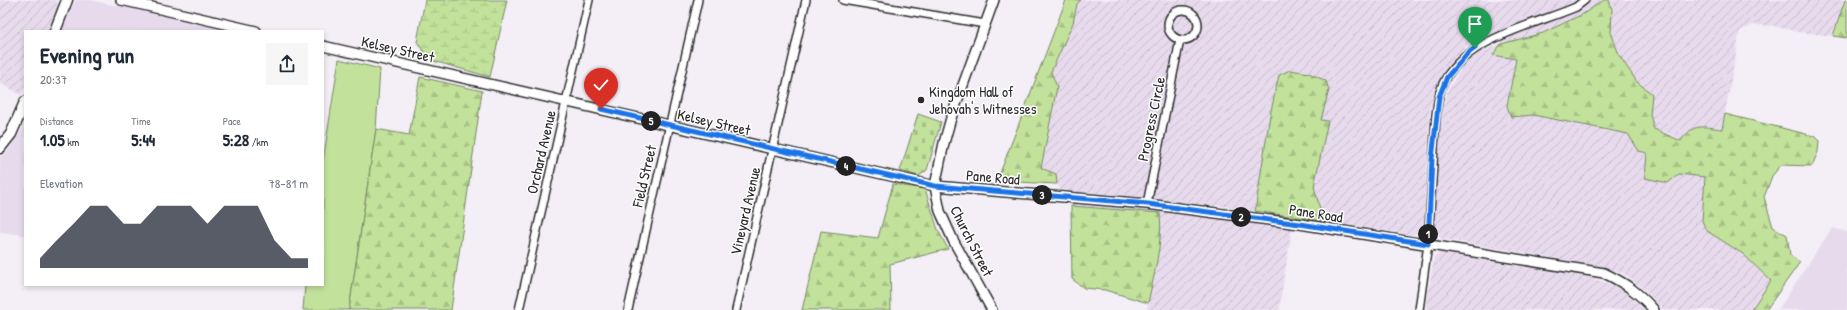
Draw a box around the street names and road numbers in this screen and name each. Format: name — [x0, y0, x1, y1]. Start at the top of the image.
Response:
street label: Kelsey Street — [359, 30, 437, 68]
street label: Progress Circle — [1132, 75, 1170, 163]
street label: Kelsey Street — [675, 103, 753, 141]
street label: Orchard Avenue — [521, 108, 561, 196]
street label: Field Street — [626, 142, 662, 210]
street label: Pane Road — [965, 164, 1021, 190]
street label: Vineyard Avenue — [725, 165, 765, 257]
street label: Pane Road — [1288, 198, 1344, 228]
street label: Church Street — [945, 202, 999, 281]

